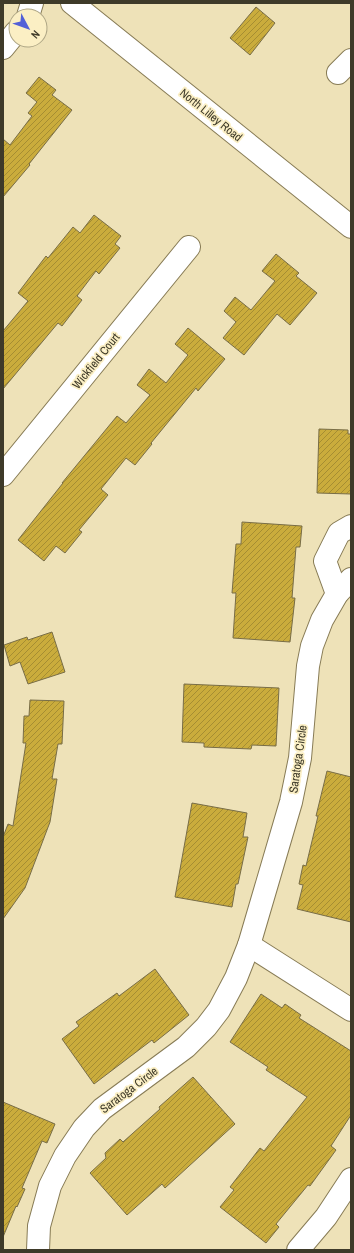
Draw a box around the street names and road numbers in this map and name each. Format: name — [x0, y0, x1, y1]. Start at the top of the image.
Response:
street label: North Lilley Road — [176, 85, 246, 145]
street label: Wickfield Court — [69, 330, 124, 392]
street label: Saratoga Circle — [285, 724, 311, 794]
street label: Saratoga Circle — [97, 1063, 161, 1117]

